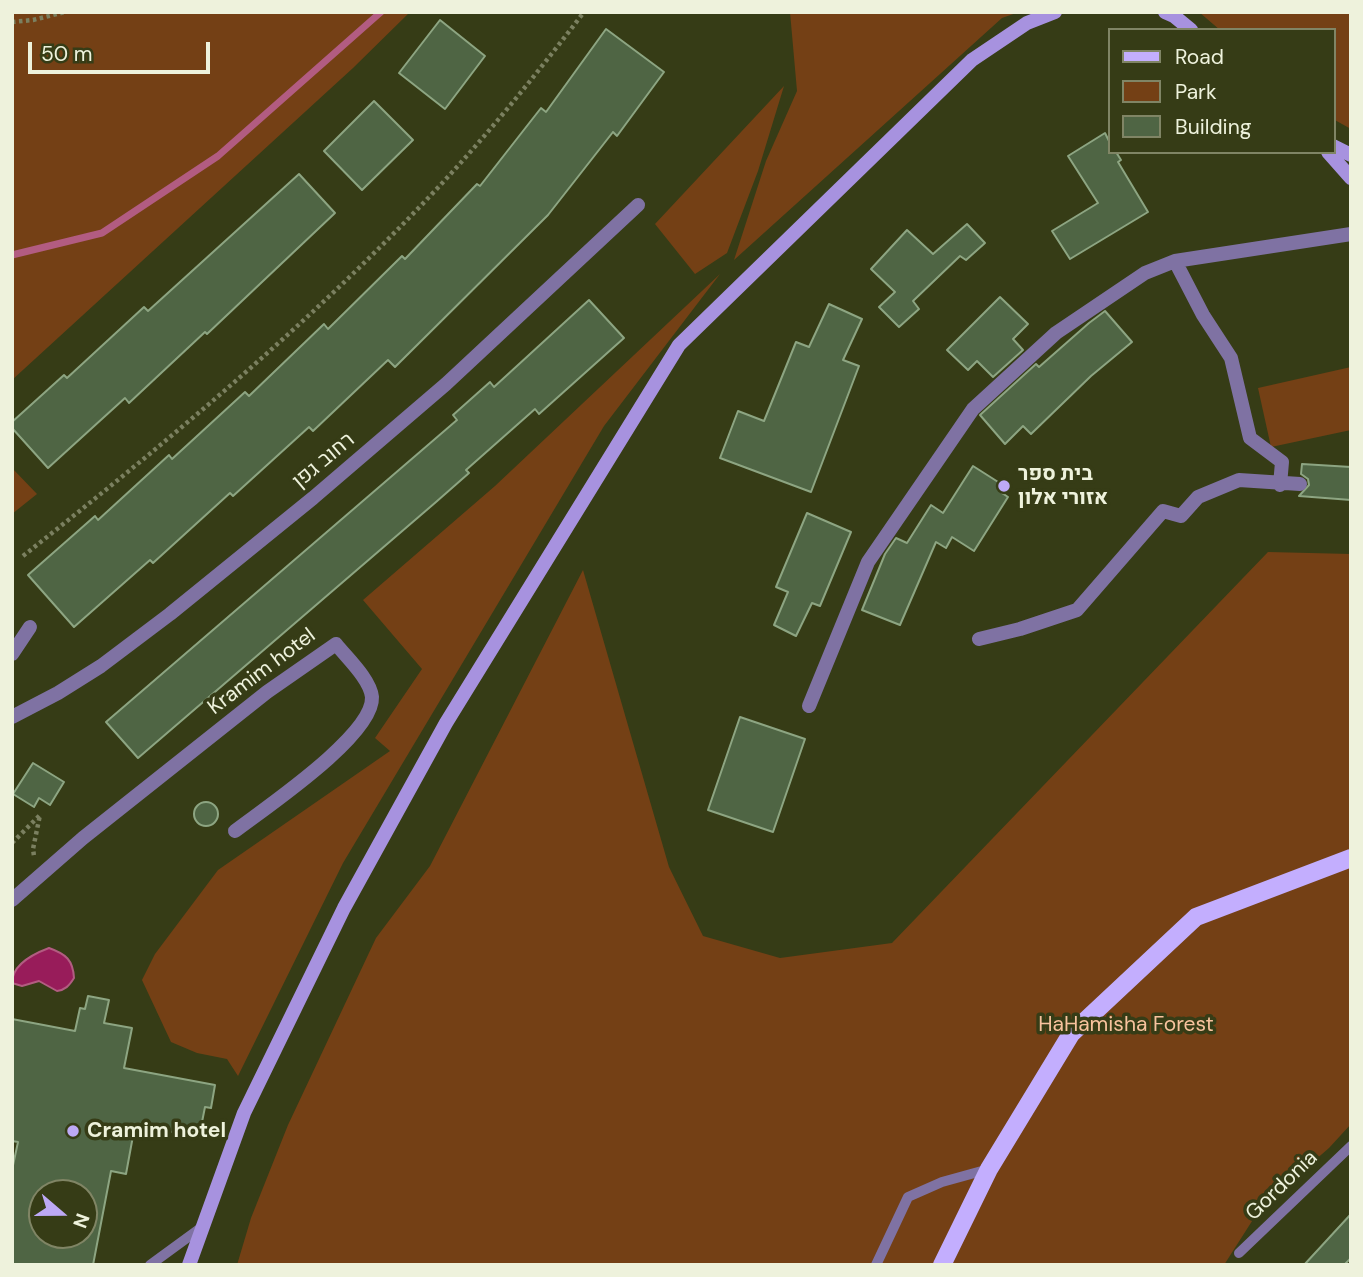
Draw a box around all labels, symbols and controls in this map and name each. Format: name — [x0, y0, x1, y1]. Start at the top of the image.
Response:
scale bar — [32, 28, 214, 72]
legend — [1108, 28, 1335, 154]
text: 50 m — [41, 40, 92, 68]
text: Road — [1175, 43, 1224, 71]
text: Park — [1175, 78, 1216, 106]
text: Building — [1175, 113, 1251, 141]
street label: רחוב גפן — [288, 428, 360, 494]
place label: בית ספר אזורי אלון — [1018, 461, 1108, 511]
marker: בית ספר אזורי אלון — [996, 478, 1012, 494]
street label: Kramim hotel — [203, 623, 321, 721]
park label: HaHamisha Forest — [1038, 1012, 1214, 1038]
place label: Cramim hotel — [87, 1118, 226, 1144]
marker: Cramim hotel — [65, 1123, 81, 1139]
street label: Gordonia — [1241, 1146, 1323, 1226]
north arrow — [28, 1179, 98, 1249]
text: N — [67, 1210, 95, 1231]

